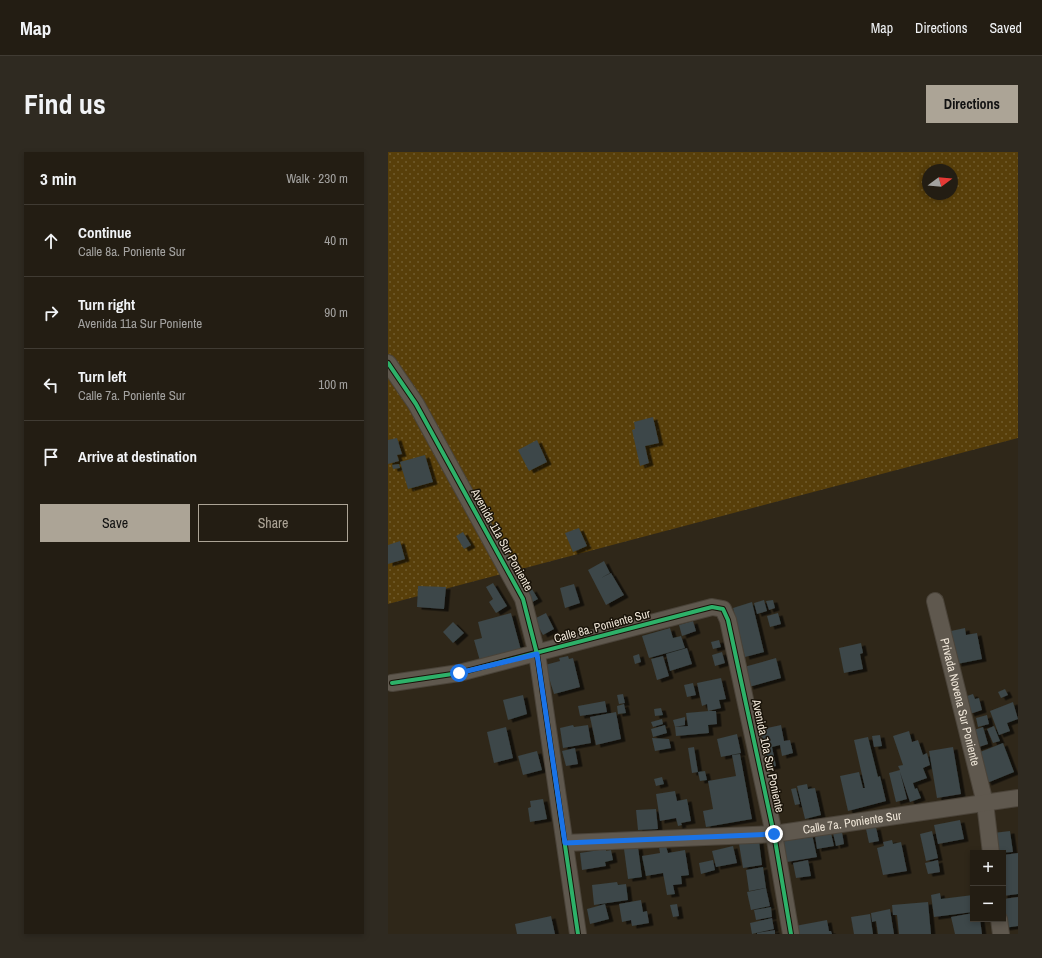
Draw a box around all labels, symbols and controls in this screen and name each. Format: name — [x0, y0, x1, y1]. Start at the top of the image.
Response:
text: Map — [20, 15, 51, 41]
text: Map — [871, 19, 893, 37]
text: Directions — [915, 19, 967, 37]
text: Saved — [989, 19, 1022, 37]
text: Find us — [24, 85, 106, 123]
button: Directions — [926, 85, 1018, 123]
north arrow — [922, 164, 958, 200]
text: 3 min — [40, 167, 76, 190]
text: Walk · 230 m — [286, 170, 348, 187]
text: Continue — [78, 222, 131, 243]
icon: ahead — [40, 230, 62, 252]
text: 40 m — [324, 232, 348, 249]
text: Calle 8a. Poniente Sur — [78, 243, 185, 260]
text: Turn right — [78, 294, 135, 315]
icon: right — [40, 302, 62, 324]
text: 90 m — [324, 304, 348, 321]
text: Avenida 11a Sur Poniente — [78, 315, 202, 332]
text: Turn left — [78, 366, 126, 387]
icon: left — [40, 374, 62, 396]
text: 100 m — [318, 376, 348, 393]
text: Calle 7a. Poniente Sur — [78, 387, 185, 404]
icon: arrive — [40, 446, 62, 468]
text: Arrive at destination — [78, 446, 197, 467]
street label: Avenida 11a Sur Poniente — [467, 485, 537, 594]
button: Save — [40, 504, 190, 542]
button: Share — [198, 504, 348, 542]
street label: Calle 8a. Poniente Sur — [552, 605, 653, 647]
street label: Privada Novena Sur Poniente — [936, 636, 983, 767]
route start — [450, 664, 468, 682]
street label: Avenida 10a Sur Poniente — [748, 697, 788, 814]
street label: Calle 7a. Poniente Sur — [802, 807, 903, 838]
route end — [765, 825, 783, 843]
map controls — [970, 850, 1006, 922]
button: + — [970, 850, 1006, 886]
button: − — [970, 886, 1006, 922]

